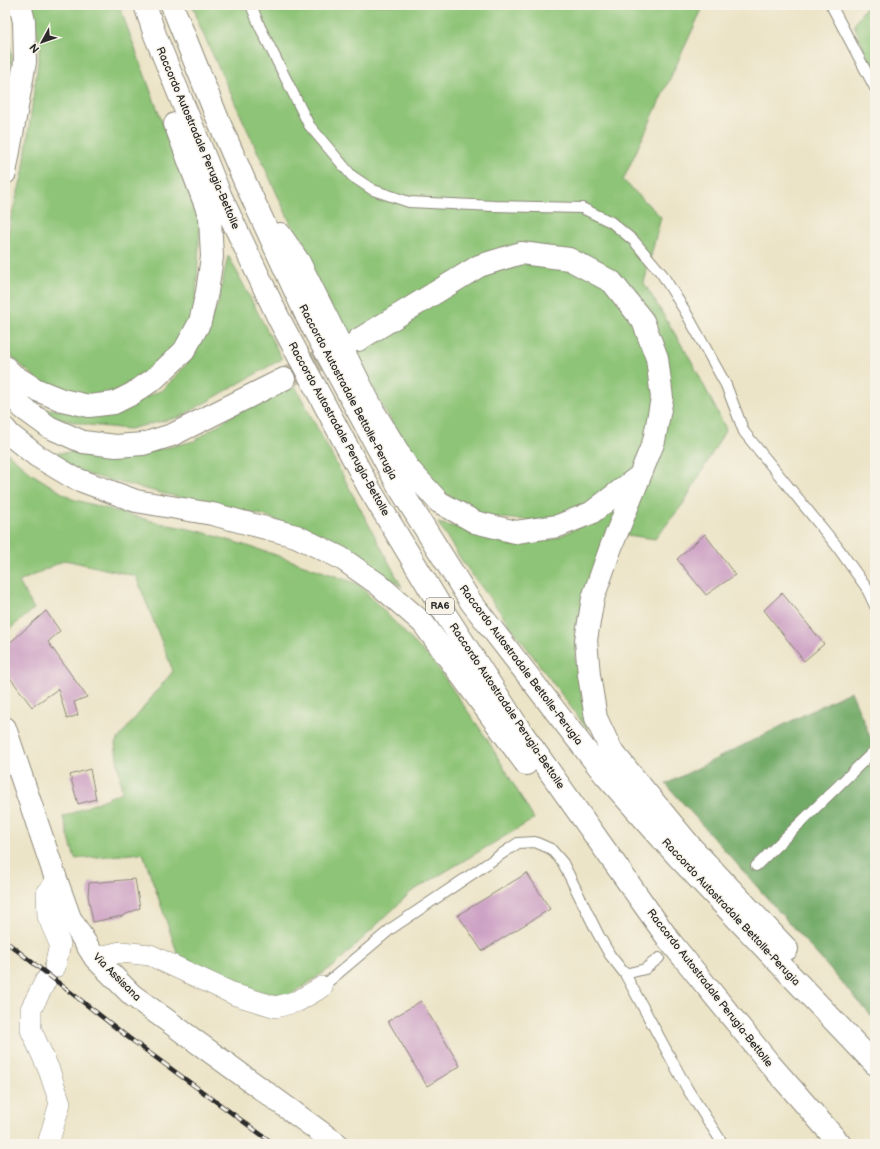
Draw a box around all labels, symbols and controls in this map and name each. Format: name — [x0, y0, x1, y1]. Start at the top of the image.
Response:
north arrow — [22, 22, 62, 62]
text: N — [27, 41, 42, 55]
street label: Raccordo Autostradale Perugia-Bettolle — [154, 45, 243, 232]
street label: Raccordo Autostradale Bettolle-Perugia — [296, 302, 400, 482]
street label: Raccordo Autostradale Perugia-Bettolle — [286, 340, 393, 519]
street label: Raccordo Autostradale Bettolle-Perugia — [457, 582, 585, 748]
road number: RA6 — [426, 598, 454, 614]
street label: Raccordo Autostradale Perugia-Bettolle — [447, 621, 568, 792]
street label: Raccordo Autostradale Bettolle-Perugia — [659, 836, 803, 988]
street label: Raccordo Autostradale Perugia-Bettolle — [644, 906, 776, 1070]
street label: Via Assisana — [90, 950, 144, 1004]

